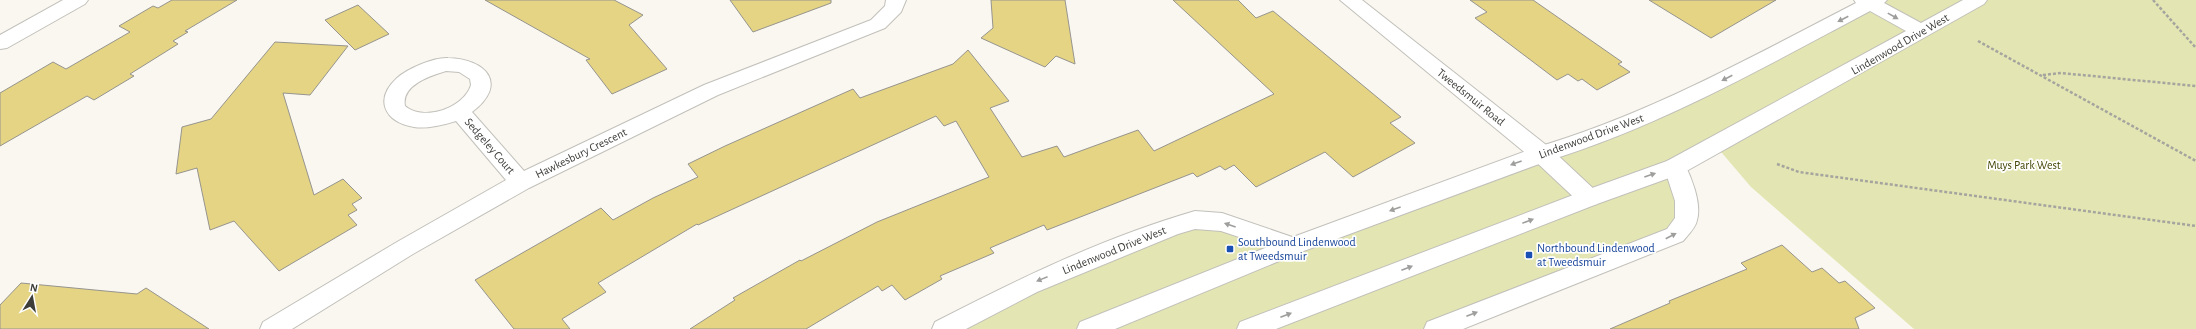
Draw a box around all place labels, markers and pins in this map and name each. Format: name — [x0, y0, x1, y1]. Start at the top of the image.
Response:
place label: Southbound Lindenwood at Tweedsmuir — [1238, 236, 1356, 262]
place label: Northbound Lindenwood at Tweedsmuir — [1537, 242, 1655, 268]
marker: Southbound Lindenwood at Tweedsmuir — [1225, 244, 1235, 254]
marker: Northbound Lindenwood at Tweedsmuir — [1524, 250, 1534, 260]

